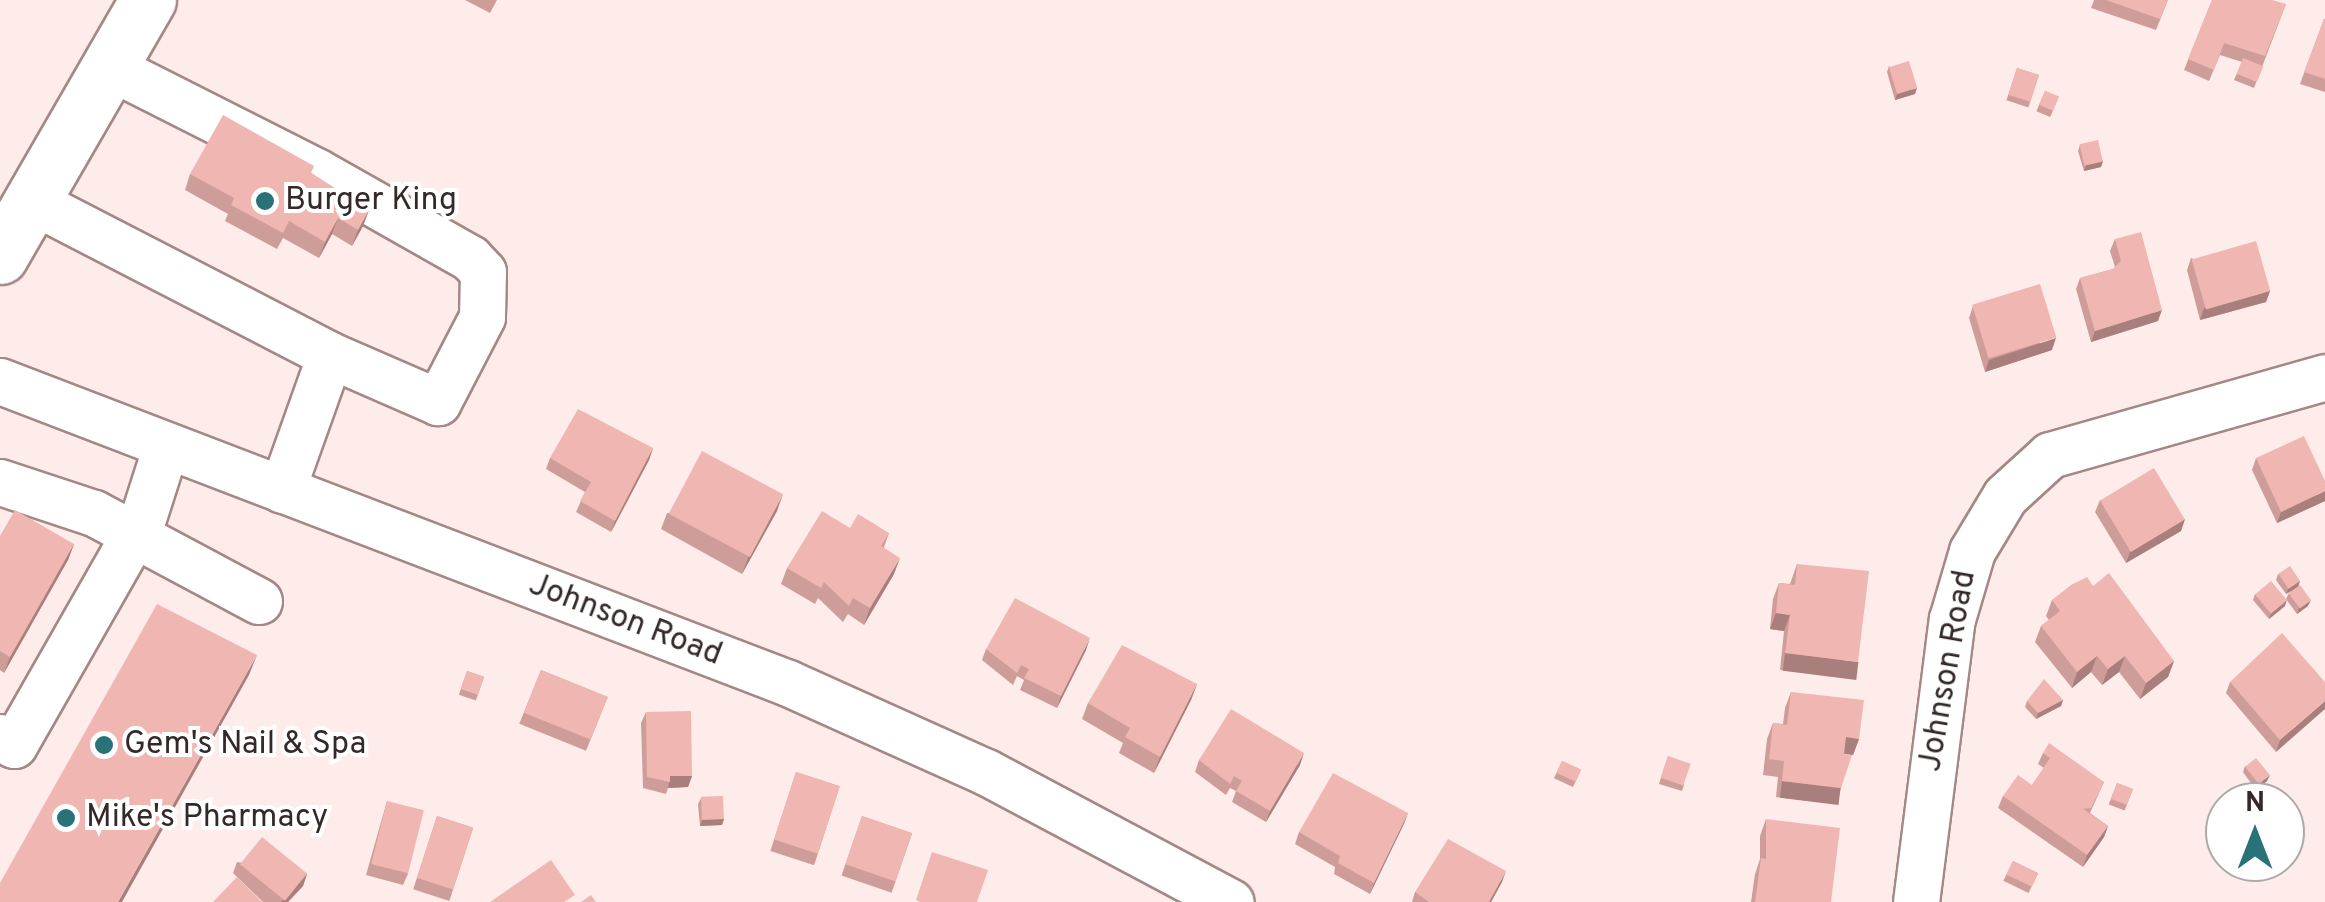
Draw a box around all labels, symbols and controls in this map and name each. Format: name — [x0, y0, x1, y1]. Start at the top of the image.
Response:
place label: Burger King — [285, 182, 457, 220]
marker: Burger King — [254, 190, 276, 212]
street label: Johnson Road — [523, 567, 727, 675]
street label: Johnson Road — [1912, 567, 1986, 775]
place label: Gem's Nail & Spa — [124, 726, 366, 764]
marker: Gem's Nail & Spa — [93, 734, 115, 756]
north arrow — [2205, 782, 2305, 882]
text: N — [2245, 786, 2265, 822]
place label: Mike's Pharmacy — [86, 799, 328, 837]
marker: Mike's Pharmacy — [55, 807, 77, 829]

